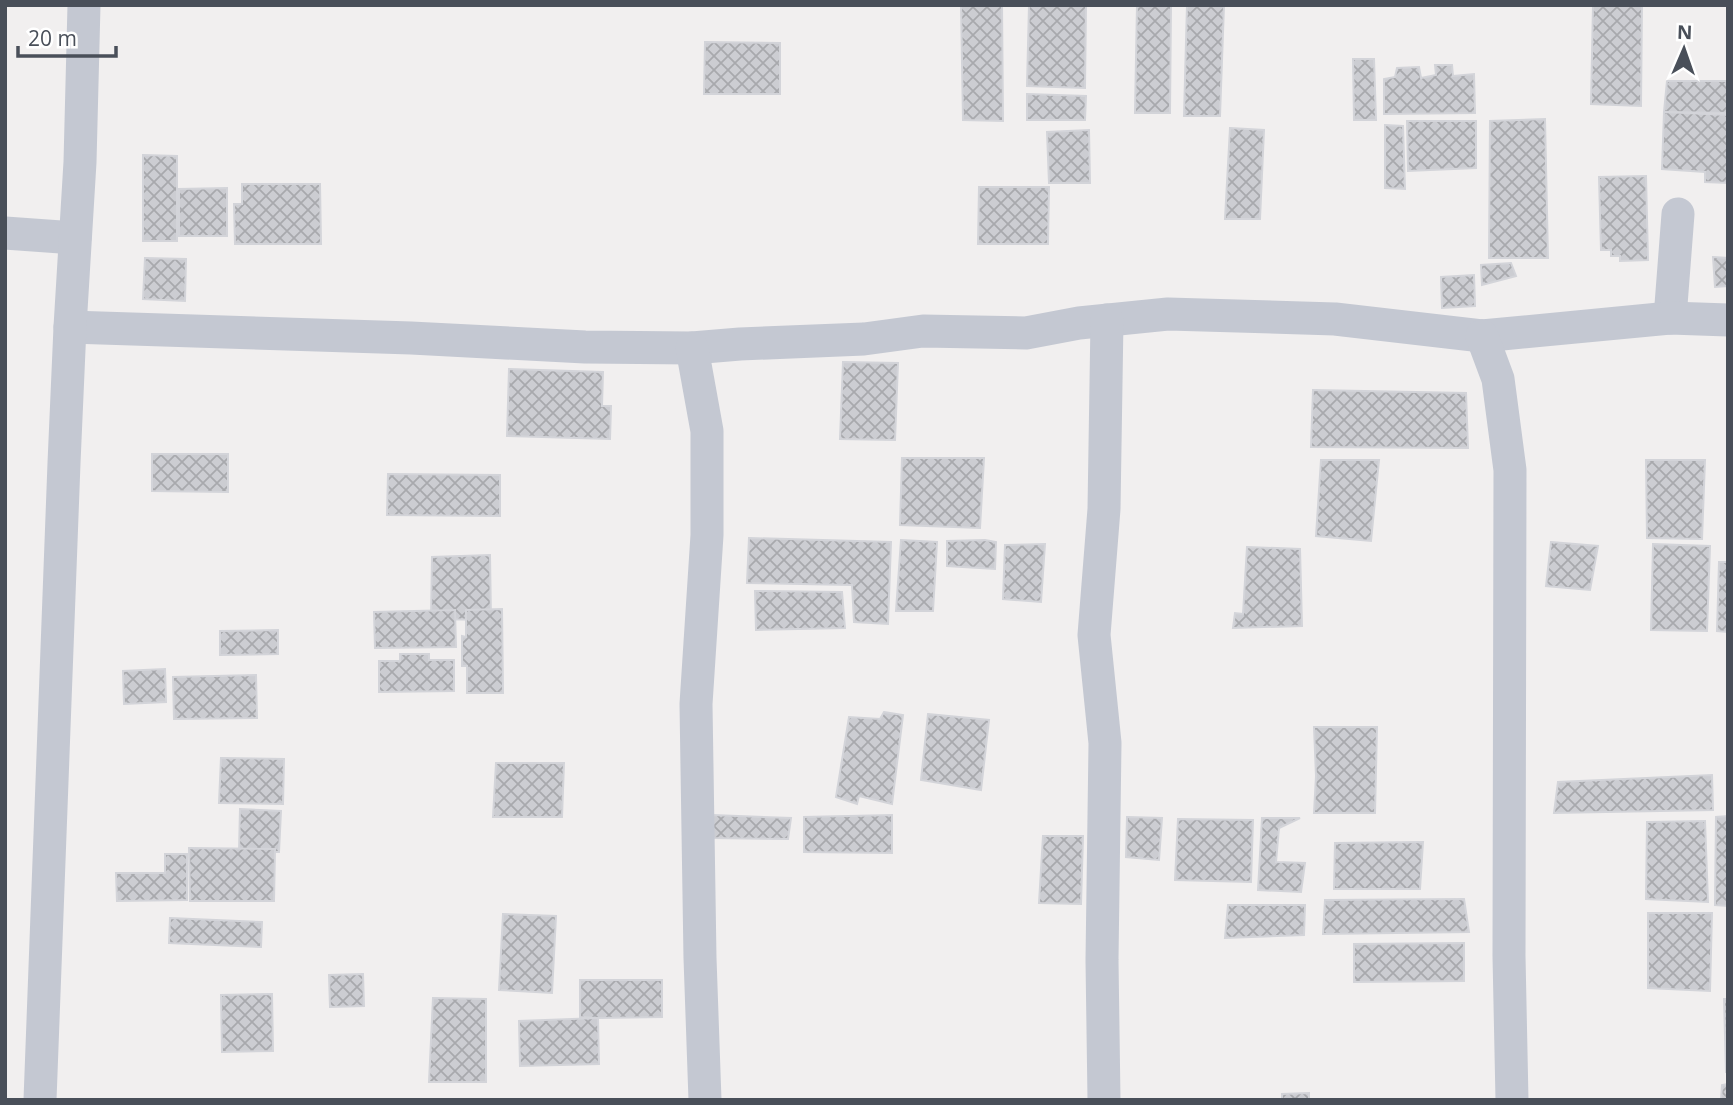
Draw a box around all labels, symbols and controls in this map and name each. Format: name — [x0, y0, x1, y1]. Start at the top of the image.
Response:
scale bar — [18, 14, 116, 58]
north arrow — [1649, 14, 1719, 84]
text: N — [1676, 19, 1693, 45]
text: 20 m — [28, 24, 77, 52]

